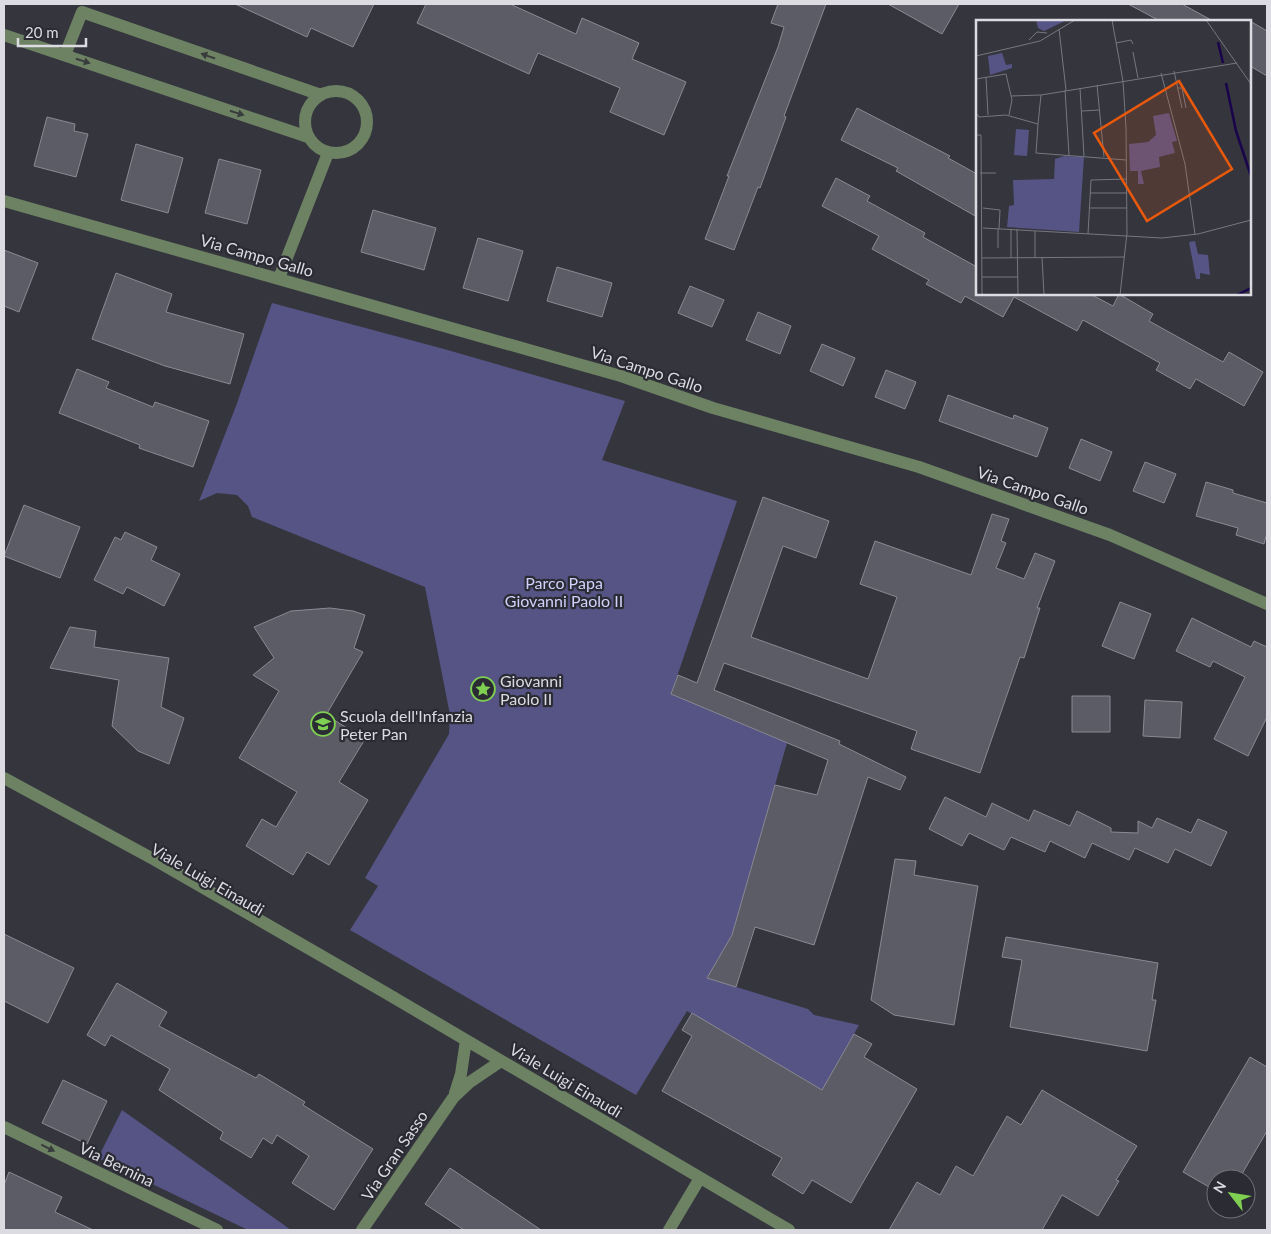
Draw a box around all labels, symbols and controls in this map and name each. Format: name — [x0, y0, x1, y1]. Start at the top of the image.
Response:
scale bar — [18, 15, 85, 47]
inset map — [976, 20, 1251, 295]
text: 20 m — [25, 23, 59, 41]
one-way arrow — [201, 51, 216, 59]
one-way arrow — [76, 58, 91, 66]
one-way arrow — [230, 110, 245, 117]
street label: Via Campo Gallo — [198, 230, 316, 280]
street label: Via Campo Gallo — [588, 342, 706, 396]
street label: Via Campo Gallo — [975, 462, 1091, 518]
park label: Parco Papa Giovanni Paolo II — [505, 573, 623, 610]
place label: Giovanni Paolo II — [500, 671, 562, 708]
place icon: Giovanni Paolo II — [470, 676, 496, 702]
place label: Scuola dell'Infanzia Peter Pan — [340, 706, 473, 743]
school or university icon: Scuola dell'Infanzia Peter Pan — [310, 711, 336, 737]
street label: Viale Luigi Einaudi — [148, 839, 268, 919]
street label: Viale Luigi Einaudi — [507, 1039, 625, 1121]
street label: Via Gran Sasso — [357, 1106, 431, 1204]
street label: Via Bernina — [76, 1138, 158, 1190]
one-way arrow — [40, 1144, 55, 1152]
north arrow — [1206, 1169, 1256, 1219]
text: N — [1209, 1178, 1229, 1196]

